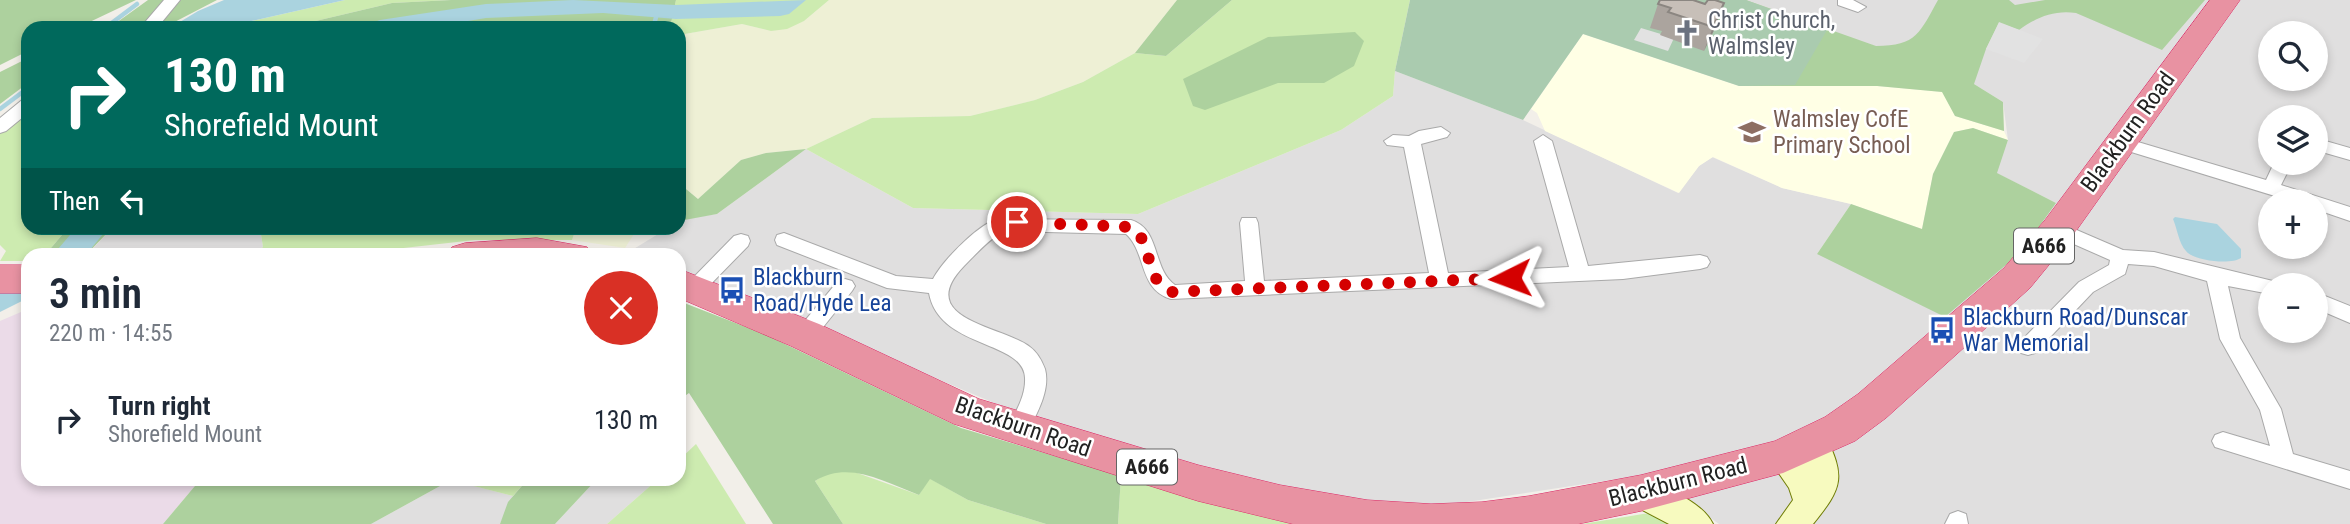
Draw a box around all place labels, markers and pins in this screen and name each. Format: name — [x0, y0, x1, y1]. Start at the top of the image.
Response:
place label: Christ Church, Walmsley — [1708, 7, 1835, 60]
church icon: Christ Church, Walmsley — [1672, 18, 1702, 48]
place label: Walmsley CofE Primary School — [1773, 106, 1910, 159]
school or university icon: Walmsley CofE Primary School — [1737, 117, 1767, 147]
pin — [987, 192, 1047, 252]
place label: Blackburn Road/Hyde Lea — [753, 264, 892, 317]
bus stop icon: Blackburn Road/Hyde Lea — [717, 275, 747, 305]
place label: Blackburn Road/Dunscar War Memorial — [1963, 304, 2188, 357]
bus stop icon: Blackburn Road/Dunscar War Memorial — [1927, 315, 1957, 345]

